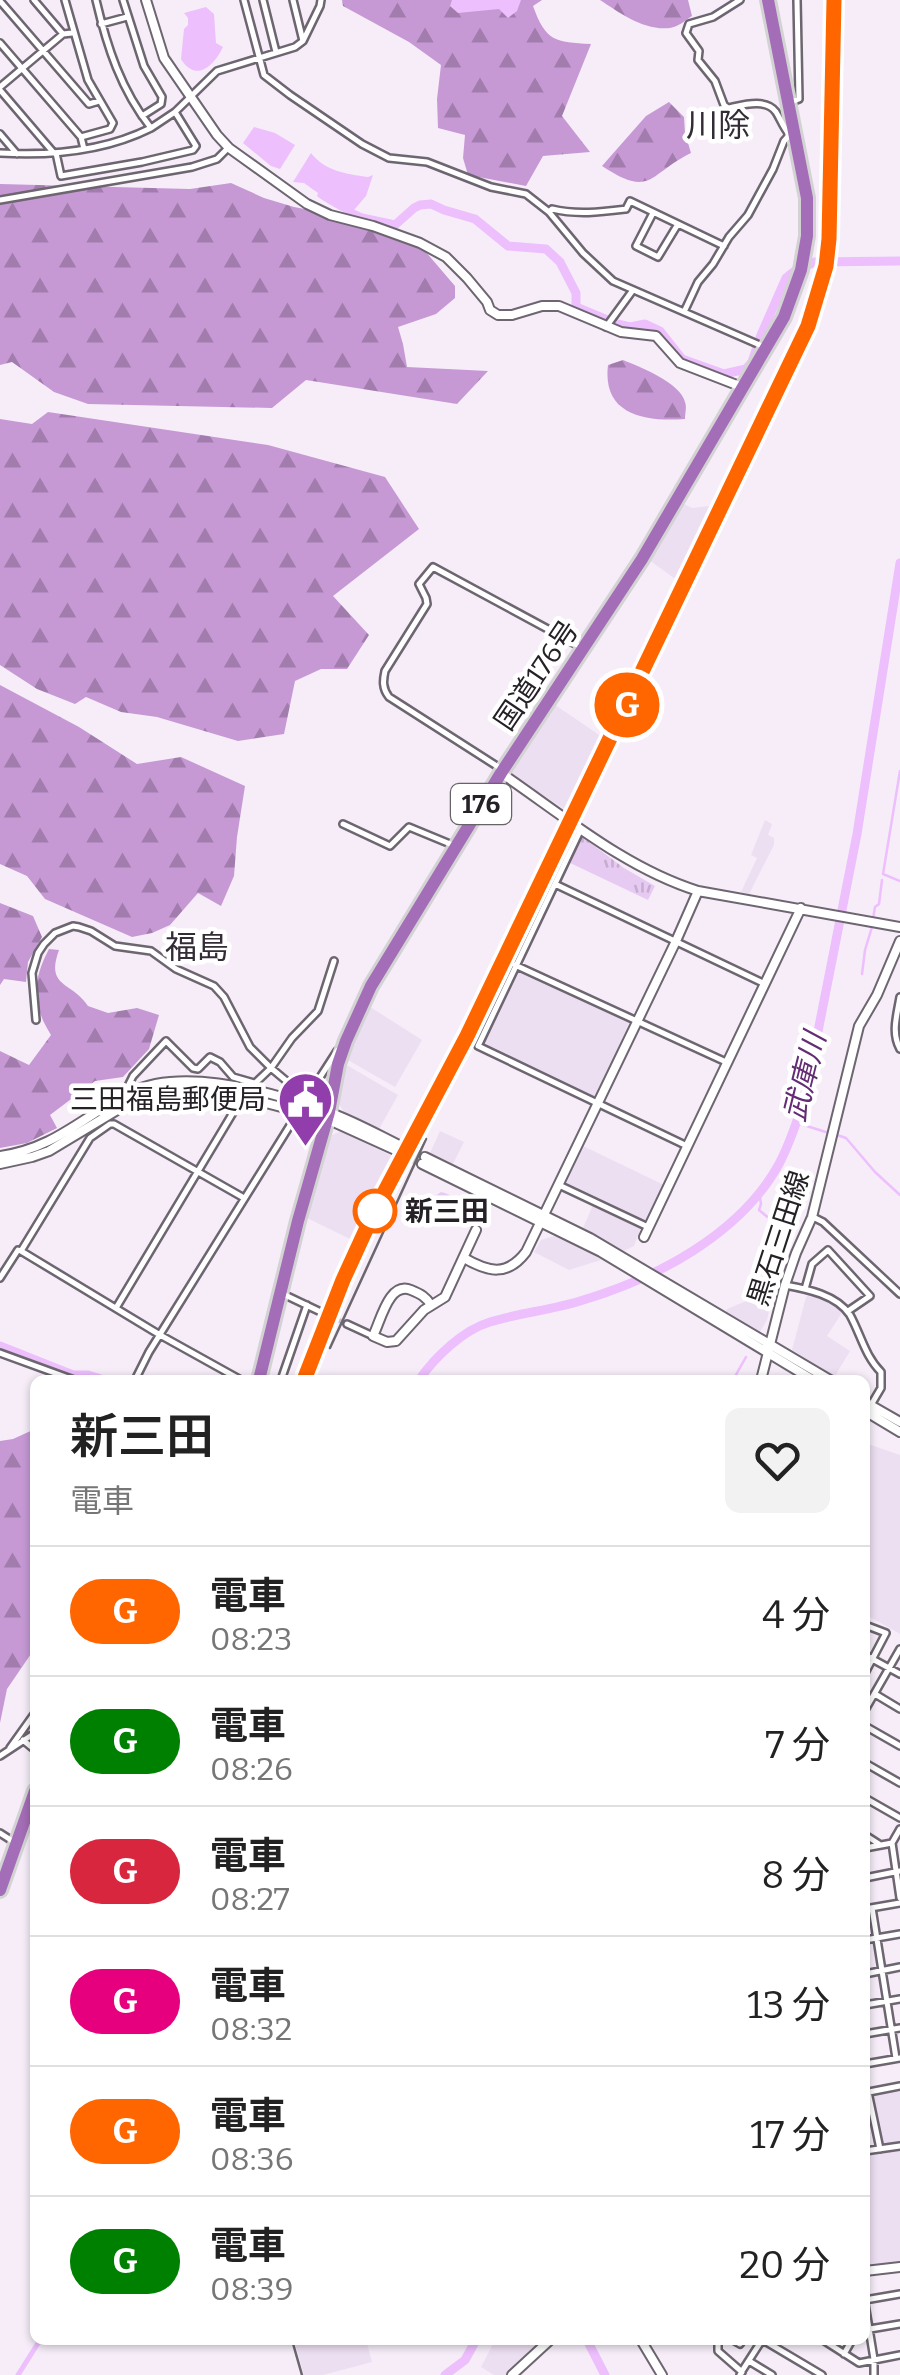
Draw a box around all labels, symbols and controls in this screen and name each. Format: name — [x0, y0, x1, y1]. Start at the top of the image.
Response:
district label: 川除 — [686, 106, 750, 144]
street label: 国道176号 — [488, 614, 585, 736]
line badge: G — [594, 672, 660, 738]
text: G — [614, 684, 640, 726]
road number: 176 — [451, 784, 511, 824]
district label: 福島 — [165, 928, 229, 966]
water label: 武庫川 — [777, 1026, 834, 1125]
public building icon: 三田福島郵便局 — [275, 1069, 335, 1148]
place label: 三田福島郵便局 — [70, 1083, 266, 1116]
street label: 黒石三田線 — [741, 1166, 816, 1310]
marker: 新三田 — [354, 1190, 396, 1232]
place label: 新三田 — [405, 1195, 489, 1228]
text: 新三田 — [70, 1408, 214, 1466]
button: heart — [725, 1408, 830, 1513]
text: 電車 — [70, 1482, 134, 1520]
text: 電車 — [210, 1573, 286, 1619]
text: G — [112, 1590, 138, 1632]
text: 4 分 — [762, 1592, 830, 1638]
text: 08:23 — [210, 1620, 292, 1658]
text: 電車 — [210, 1703, 286, 1749]
text: G — [112, 1720, 138, 1762]
text: 7 分 — [765, 1722, 830, 1768]
text: 08:26 — [210, 1750, 293, 1788]
text: 電車 — [210, 1833, 286, 1879]
text: G — [112, 1850, 138, 1892]
text: 8 分 — [762, 1852, 830, 1898]
text: 08:27 — [210, 1880, 290, 1918]
text: 電車 — [210, 1963, 286, 2009]
text: G — [112, 1980, 138, 2022]
text: 13 分 — [747, 1982, 830, 2028]
text: 08:32 — [210, 2010, 292, 2048]
text: 電車 — [210, 2093, 286, 2139]
text: G — [112, 2110, 138, 2152]
text: 17 分 — [750, 2112, 830, 2158]
text: 08:36 — [210, 2140, 294, 2178]
text: 電車 — [210, 2223, 286, 2269]
text: G — [112, 2240, 138, 2282]
text: 20 分 — [739, 2242, 830, 2288]
text: 08:39 — [210, 2270, 294, 2308]

